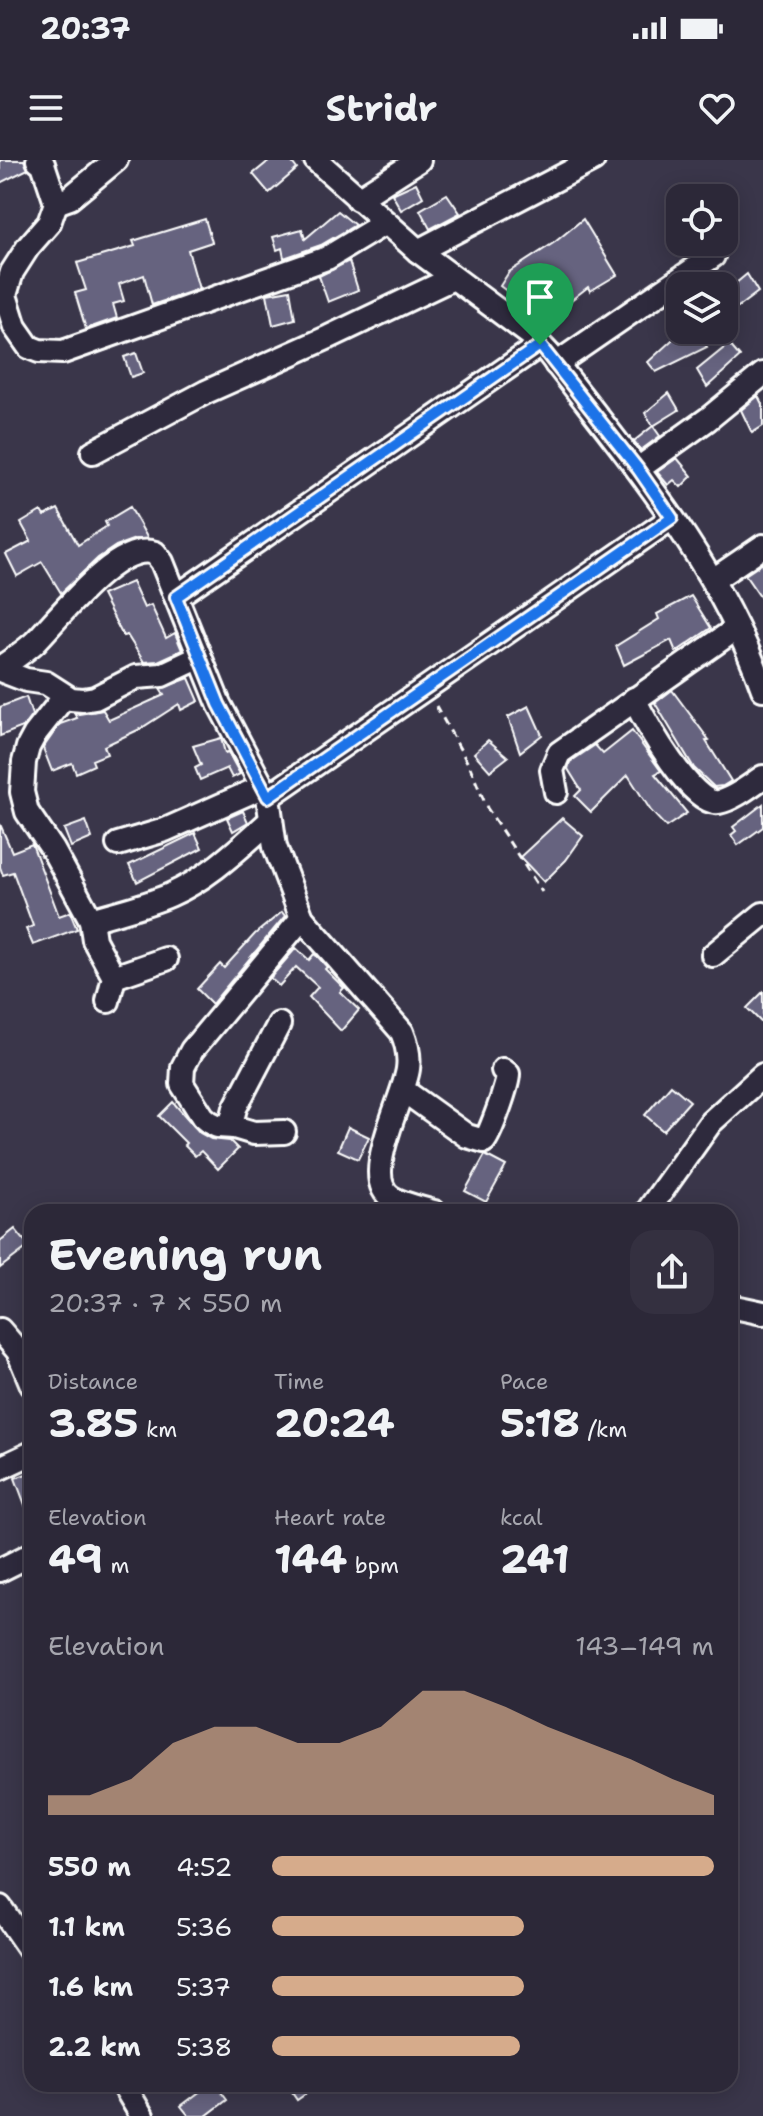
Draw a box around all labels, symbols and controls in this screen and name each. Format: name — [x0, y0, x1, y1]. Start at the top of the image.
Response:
text: 20:37 — [40, 8, 131, 49]
text: Stridr — [326, 84, 437, 133]
icon: menu — [24, 86, 68, 130]
icon: heart — [695, 86, 739, 130]
map controls — [666, 184, 738, 344]
button: locate — [666, 184, 738, 256]
pin — [506, 263, 574, 345]
button: layers — [666, 272, 738, 344]
icon: arrive — [518, 275, 562, 319]
text: Evening run — [48, 1225, 322, 1284]
button: share — [630, 1230, 714, 1314]
text: 20:37 · 7 × 550 m — [48, 1285, 282, 1320]
text: Distance — [48, 1367, 138, 1396]
text: Time — [274, 1367, 324, 1396]
text: Pace — [500, 1367, 548, 1396]
text: 3.85 — [48, 1396, 139, 1450]
text: 20:24 — [274, 1396, 395, 1450]
text: 5:18 — [500, 1396, 580, 1450]
text: km — [139, 1415, 177, 1444]
text: /km — [580, 1415, 627, 1444]
text: Elevation — [48, 1503, 146, 1532]
text: Heart rate — [274, 1503, 386, 1532]
text: kcal — [500, 1503, 543, 1532]
text: 49 — [48, 1532, 103, 1586]
text: 144 — [274, 1532, 347, 1586]
text: 241 — [500, 1532, 570, 1586]
text: m — [103, 1551, 129, 1580]
text: bpm — [347, 1551, 399, 1580]
text: Elevation — [48, 1628, 164, 1663]
text: 143–149 m — [575, 1628, 714, 1663]
text: 550 m — [48, 1849, 131, 1884]
text: 4:52 — [176, 1849, 232, 1884]
text: 1.1 km — [48, 1909, 125, 1944]
text: 5:36 — [176, 1909, 232, 1944]
text: 1.6 km — [48, 1969, 133, 2004]
text: 5:37 — [176, 1969, 231, 2004]
text: 2.2 km — [48, 2029, 141, 2064]
text: 5:38 — [176, 2029, 232, 2064]

